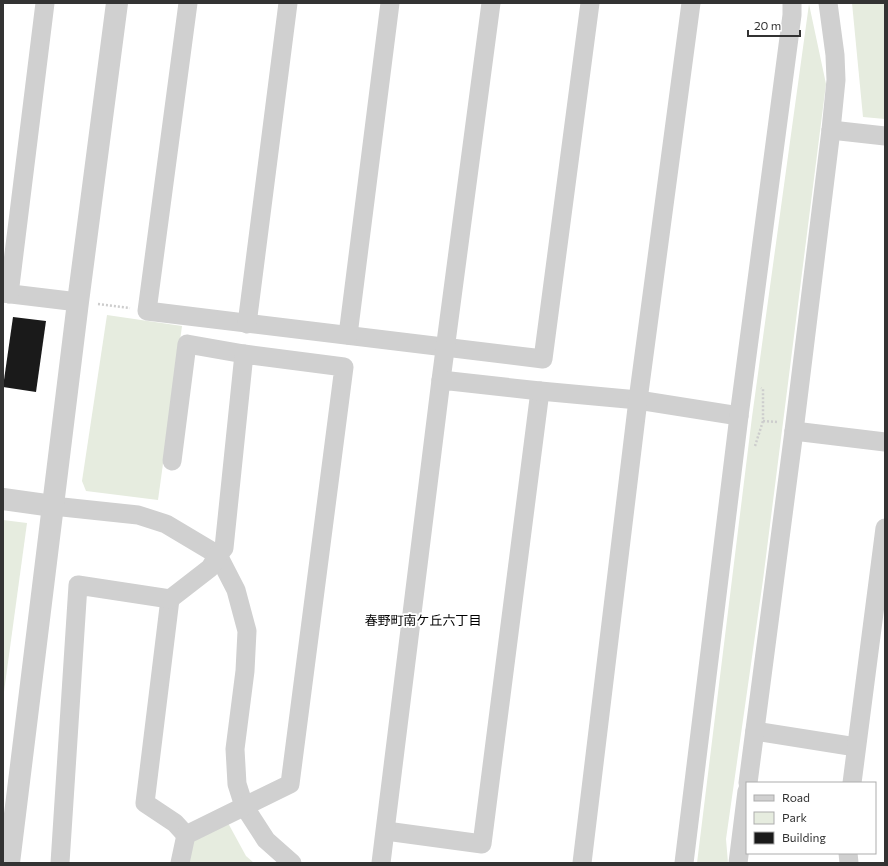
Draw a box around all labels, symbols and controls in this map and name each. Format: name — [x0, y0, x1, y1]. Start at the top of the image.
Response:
scale bar — [748, 12, 800, 38]
text: 20 m — [754, 18, 781, 32]
district label: 春野町南ケ丘六丁目 — [364, 612, 482, 628]
legend — [746, 782, 876, 854]
text: Road — [782, 790, 810, 804]
text: Park — [782, 810, 808, 824]
text: Building — [782, 830, 826, 844]

